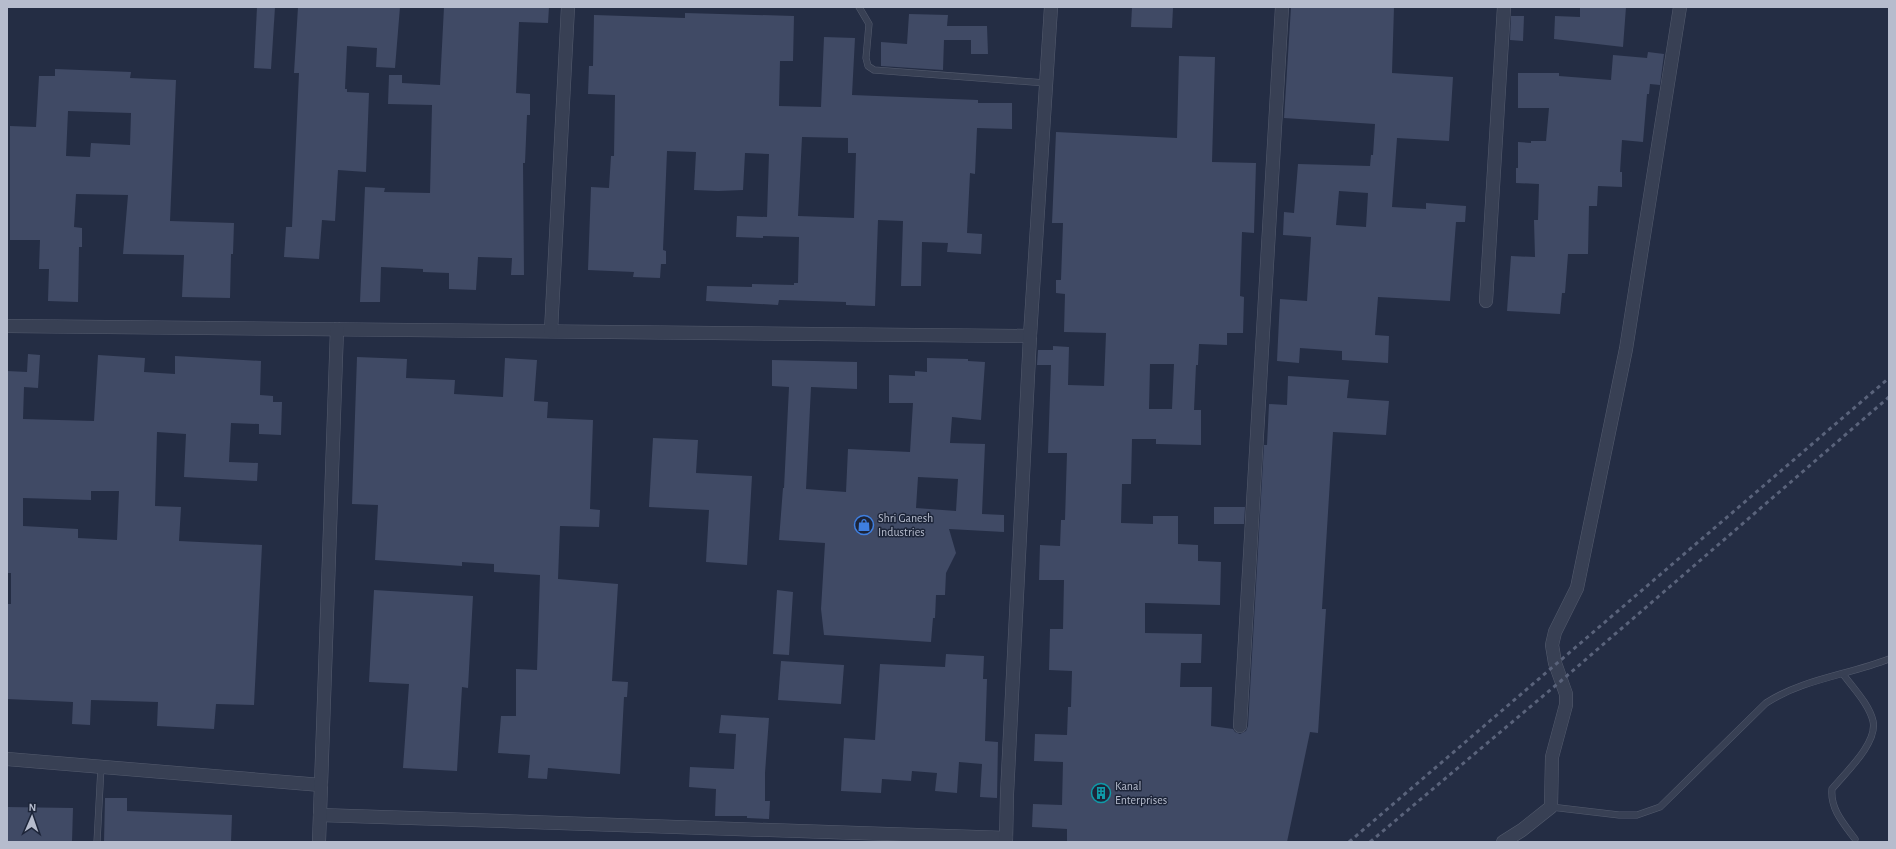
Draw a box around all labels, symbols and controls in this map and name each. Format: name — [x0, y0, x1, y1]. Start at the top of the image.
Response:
place label: Shri Ganesh Industries — [878, 512, 933, 538]
shop icon: Shri Ganesh Industries — [853, 514, 875, 536]
place label: Kanal Enterprises — [1115, 780, 1167, 806]
building icon: Kanal Enterprises — [1090, 782, 1112, 804]
north arrow — [12, 797, 52, 837]
text: N — [28, 802, 36, 813]

